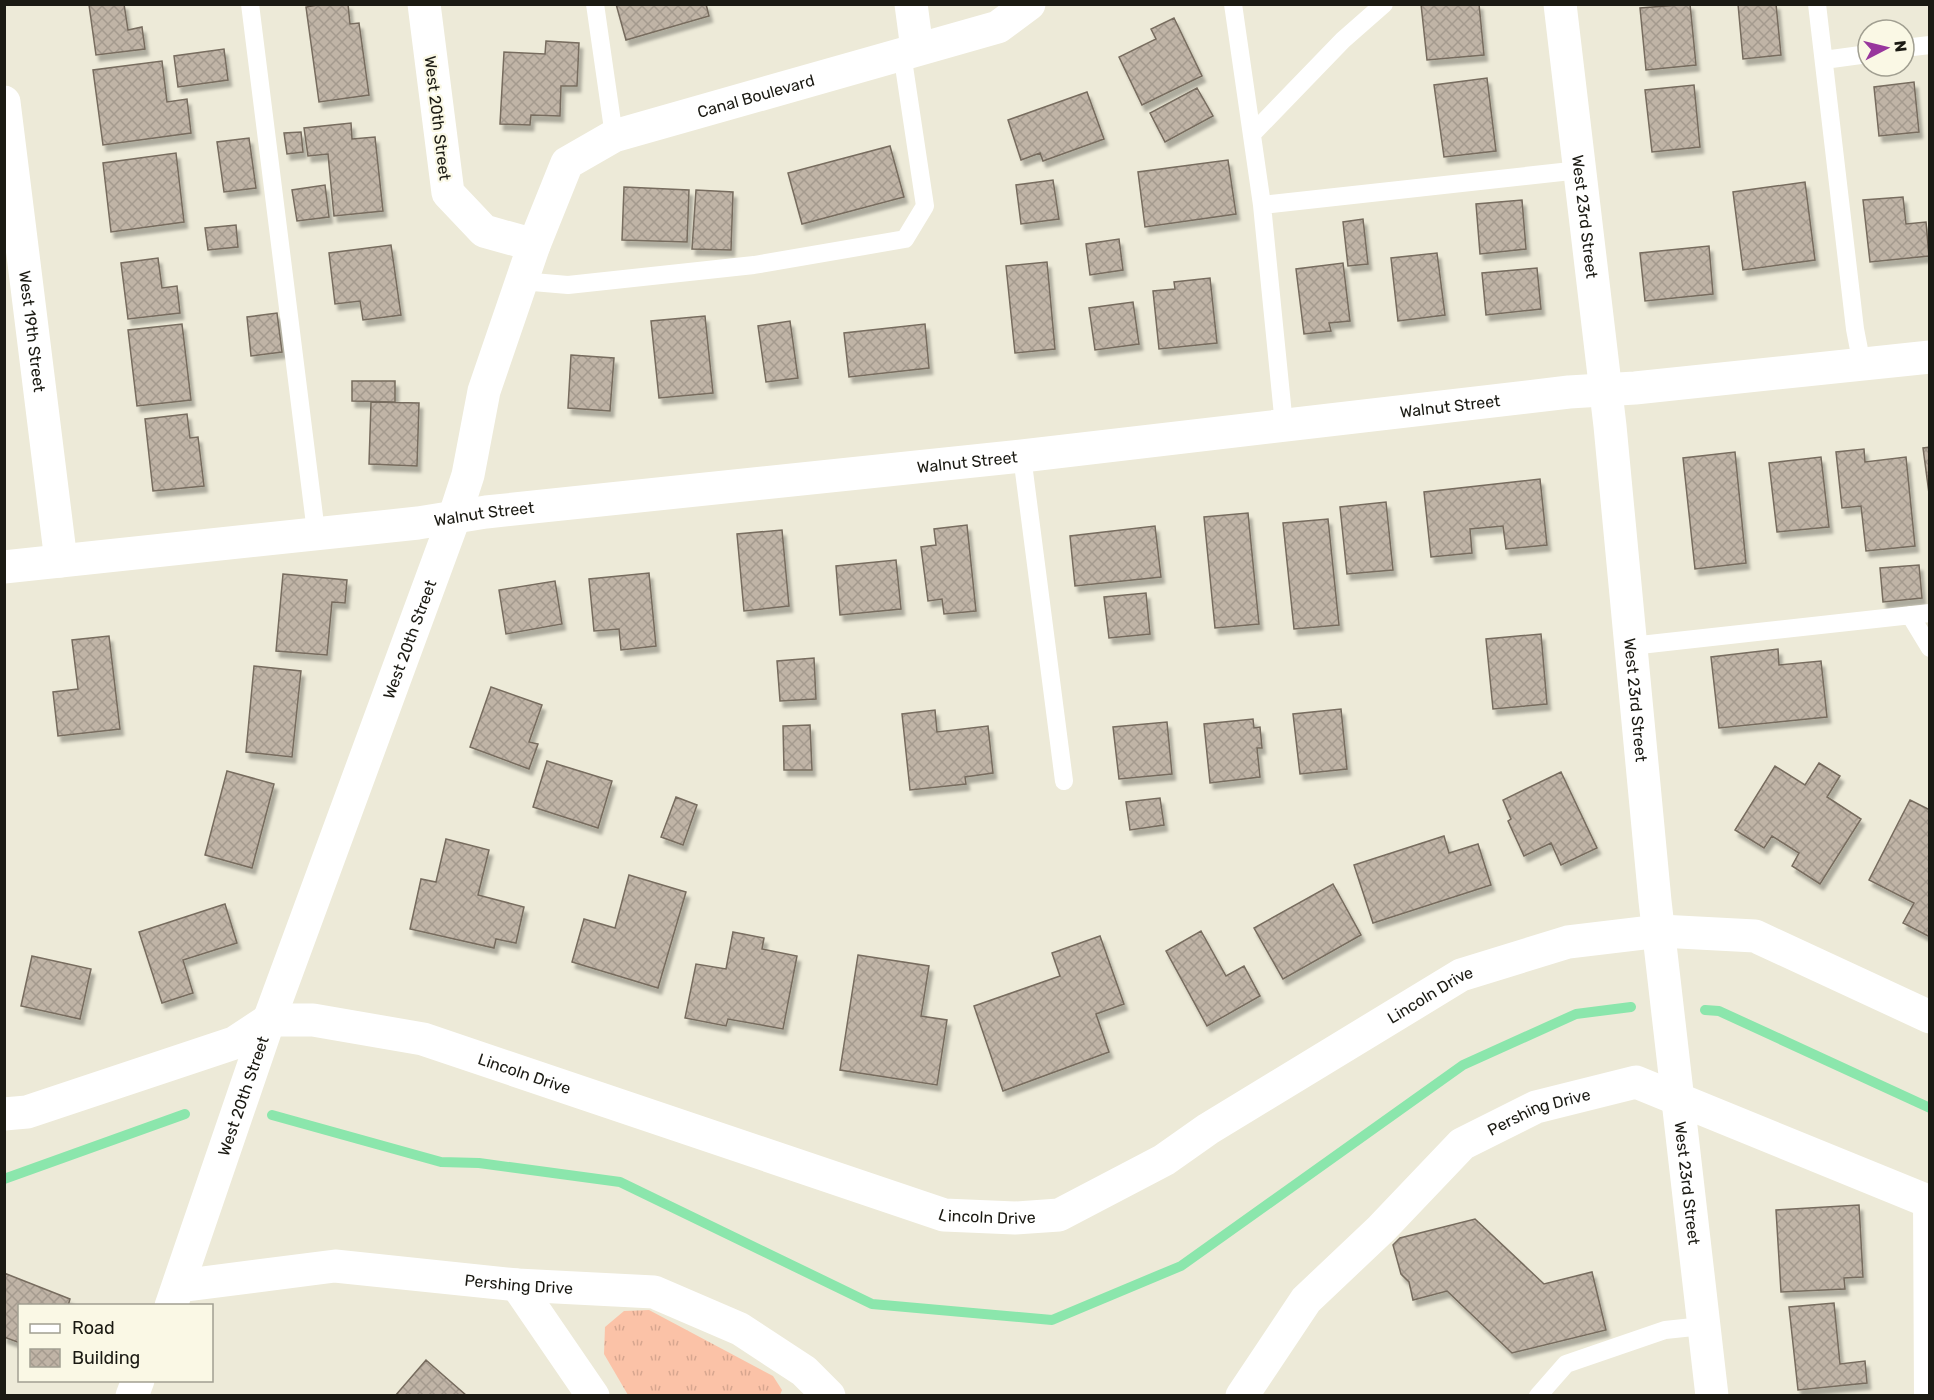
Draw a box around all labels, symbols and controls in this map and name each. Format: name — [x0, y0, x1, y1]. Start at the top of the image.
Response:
north arrow — [1856, 18, 1916, 78]
text: N — [1890, 39, 1911, 53]
street label: West 20th Street — [420, 55, 455, 182]
street label: Canal Boulevard — [695, 71, 817, 122]
street label: West 23rd Street — [1568, 154, 1601, 280]
street label: West 19th Street — [15, 269, 49, 393]
street label: Walnut Street — [1399, 391, 1501, 422]
street label: Walnut Street — [916, 448, 1018, 477]
street label: Walnut Street — [433, 498, 535, 530]
street label: West 20th Street — [379, 577, 440, 702]
street label: West 23rd Street — [1620, 637, 1651, 763]
street label: Lincoln Drive — [1384, 963, 1475, 1028]
street label: West 20th Street — [214, 1034, 273, 1159]
street label: Lincoln Drive — [476, 1049, 573, 1098]
street label: Pershing Drive — [1484, 1085, 1592, 1140]
street label: West 23rd Street — [1670, 1120, 1704, 1246]
street label: Lincoln Drive — [936, 1205, 1036, 1228]
street label: Pershing Drive — [464, 1271, 574, 1298]
legend — [18, 1304, 213, 1382]
text: Road — [72, 1317, 115, 1339]
text: Building — [72, 1347, 140, 1369]

